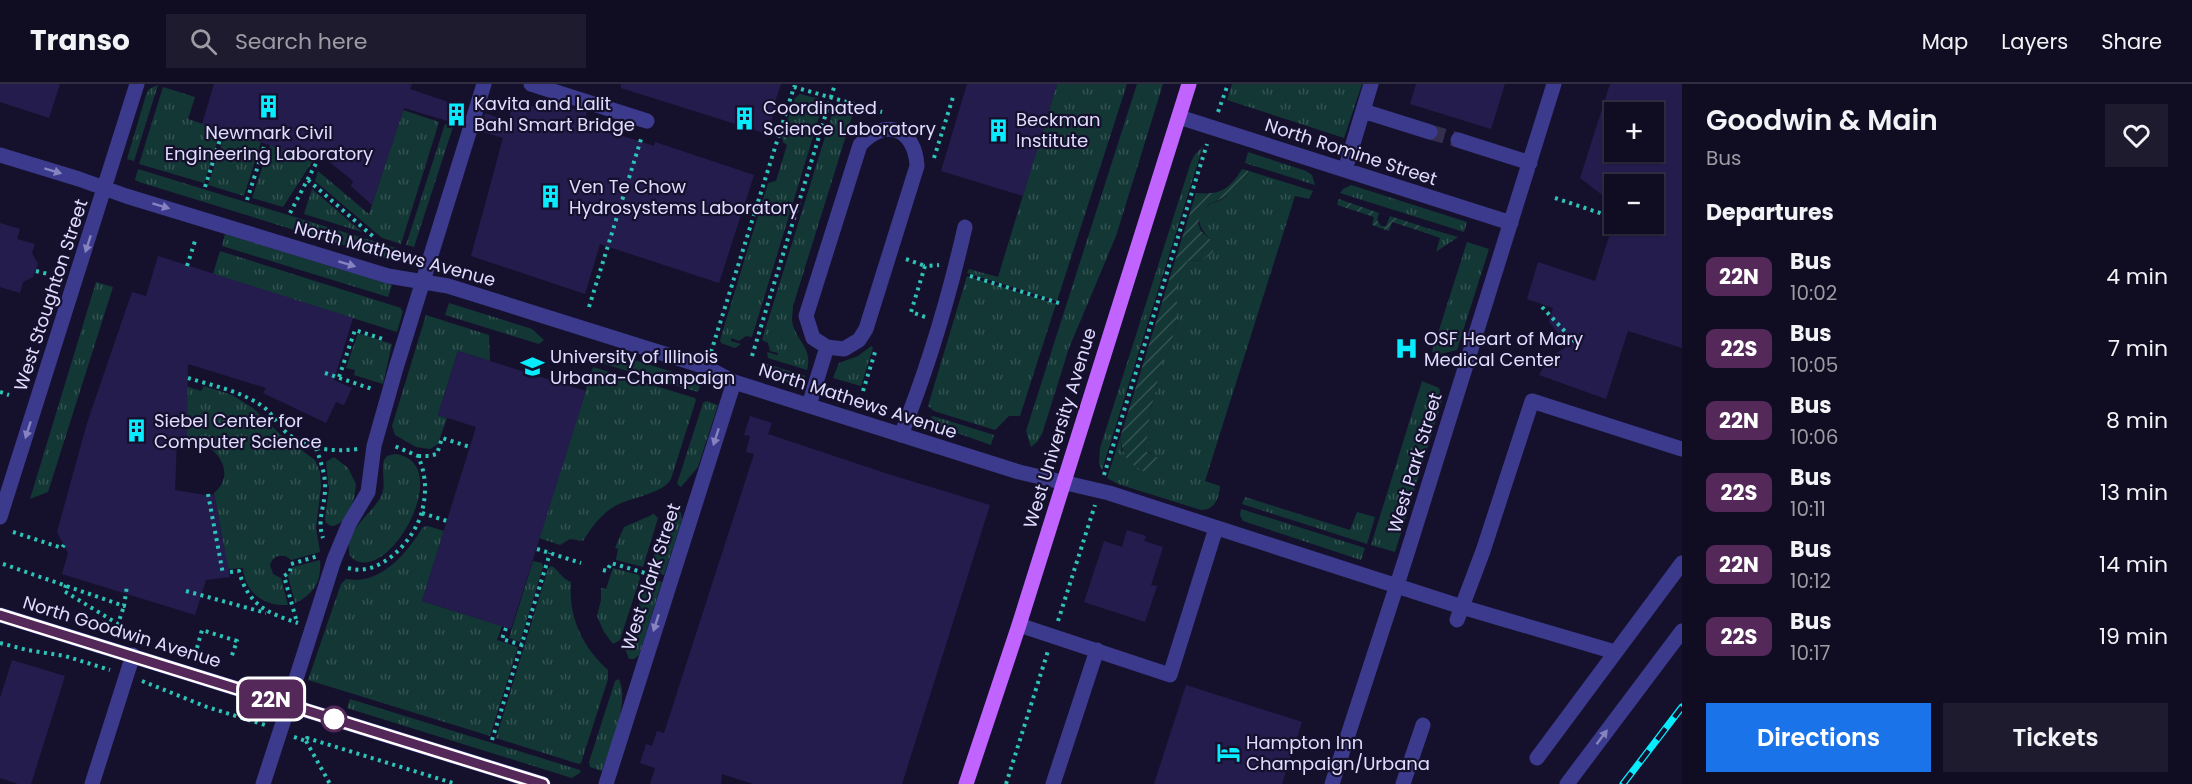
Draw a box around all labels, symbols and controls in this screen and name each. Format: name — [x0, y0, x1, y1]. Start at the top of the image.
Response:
search box — [166, 14, 586, 68]
text: Transo — [30, 21, 130, 60]
icon: search — [187, 25, 220, 58]
text: Search here — [235, 26, 367, 57]
text: Map — [1922, 27, 1968, 56]
text: Layers — [2001, 27, 2068, 56]
text: Share — [2101, 27, 2162, 56]
place label: Kavita and Lalit Bahl Smart Bridge — [474, 91, 635, 137]
building icon: Newmark Civil Engineering Laboratory — [256, 94, 282, 120]
place label: Coordinated Science Laboratory — [763, 95, 936, 141]
building icon: Kavita and Lalit Bahl Smart Bridge — [443, 101, 469, 127]
text: Goodwin & Main — [1706, 101, 1938, 140]
map controls — [1604, 102, 1664, 234]
button: + — [1604, 102, 1664, 162]
button: heart — [2105, 104, 2168, 167]
building icon: Coordinated Science Laboratory — [732, 105, 758, 131]
place label: Beckman Institute — [1016, 107, 1101, 153]
street label: North Romine Street — [1262, 112, 1440, 191]
building icon: Beckman Institute — [985, 117, 1011, 143]
place label: Newmark Civil Engineering Laboratory — [165, 120, 373, 166]
text: Bus — [1706, 144, 1742, 172]
one-way arrow — [44, 167, 62, 176]
place label: Ven Te Chow Hydrosystems Laboratory — [569, 174, 799, 220]
button: − — [1604, 174, 1664, 234]
building icon: Ven Te Chow Hydrosystems Laboratory — [538, 184, 564, 210]
street label: West Stoughton Street — [8, 196, 93, 394]
text: Departures — [1706, 197, 1834, 228]
one-way arrow — [152, 202, 170, 212]
street label: North Mathews Avenue — [292, 215, 498, 292]
one-way arrow — [82, 235, 92, 253]
text: Bus — [1790, 246, 1832, 277]
one-way arrow — [338, 260, 356, 269]
text: 4 min — [2106, 261, 2168, 292]
text: 22N — [1719, 262, 1759, 291]
text: 10:02 — [1790, 279, 1837, 307]
text: Bus — [1790, 318, 1832, 349]
street label: West University Avenue — [1017, 325, 1102, 531]
place label: OSF Heart of Mary Medical Center — [1424, 326, 1583, 372]
text: 7 min — [2108, 333, 2168, 364]
text: 22S — [1721, 334, 1757, 363]
hospital icon: OSF Heart of Mary Medical Center — [1393, 336, 1419, 362]
place label: University of Illinois Urbana-Champaign — [550, 344, 735, 390]
text: 10:05 — [1790, 351, 1838, 379]
school or university icon: University of Illinois Urbana-Champaign — [519, 354, 545, 380]
street label: North Mathews Avenue — [756, 357, 961, 444]
street label: West Park Street — [1381, 390, 1448, 536]
text: Bus — [1790, 390, 1832, 421]
text: 8 min — [2106, 405, 2168, 436]
text: 22N — [1719, 406, 1759, 435]
place label: Siebel Center for Computer Science — [154, 408, 322, 454]
building icon: Siebel Center for Computer Science — [123, 418, 149, 444]
one-way arrow — [23, 421, 32, 439]
text: 10:06 — [1790, 423, 1838, 451]
one-way arrow — [711, 428, 720, 446]
text: Bus — [1790, 462, 1832, 493]
text: 13 min — [2100, 477, 2168, 508]
text: 22S — [1721, 478, 1757, 507]
text: 10:11 — [1790, 495, 1826, 523]
street label: West Clark Street — [615, 500, 686, 654]
text: Bus — [1790, 534, 1832, 565]
text: 14 min — [2099, 549, 2168, 580]
text: 22N — [1719, 550, 1759, 579]
text: 10:12 — [1790, 567, 1831, 595]
street label: North Goodwin Avenue — [20, 589, 224, 674]
text: Bus — [1790, 606, 1832, 637]
one-way arrow — [651, 614, 660, 632]
text: 19 min — [2099, 621, 2168, 652]
text: 22S — [1721, 622, 1757, 651]
text: 10:17 — [1790, 639, 1831, 667]
line badge: 22N — [236, 680, 306, 718]
text: 22N — [251, 685, 291, 714]
button: Directions — [1706, 703, 1931, 772]
button: Tickets — [1943, 703, 2168, 772]
unlabelled marker — [321, 706, 347, 732]
place label: Hampton Inn Champaign/Urbana — [1246, 730, 1430, 776]
one-way arrow — [1596, 730, 1608, 745]
hotel icon: Hampton Inn Champaign/Urbana — [1215, 740, 1241, 766]

